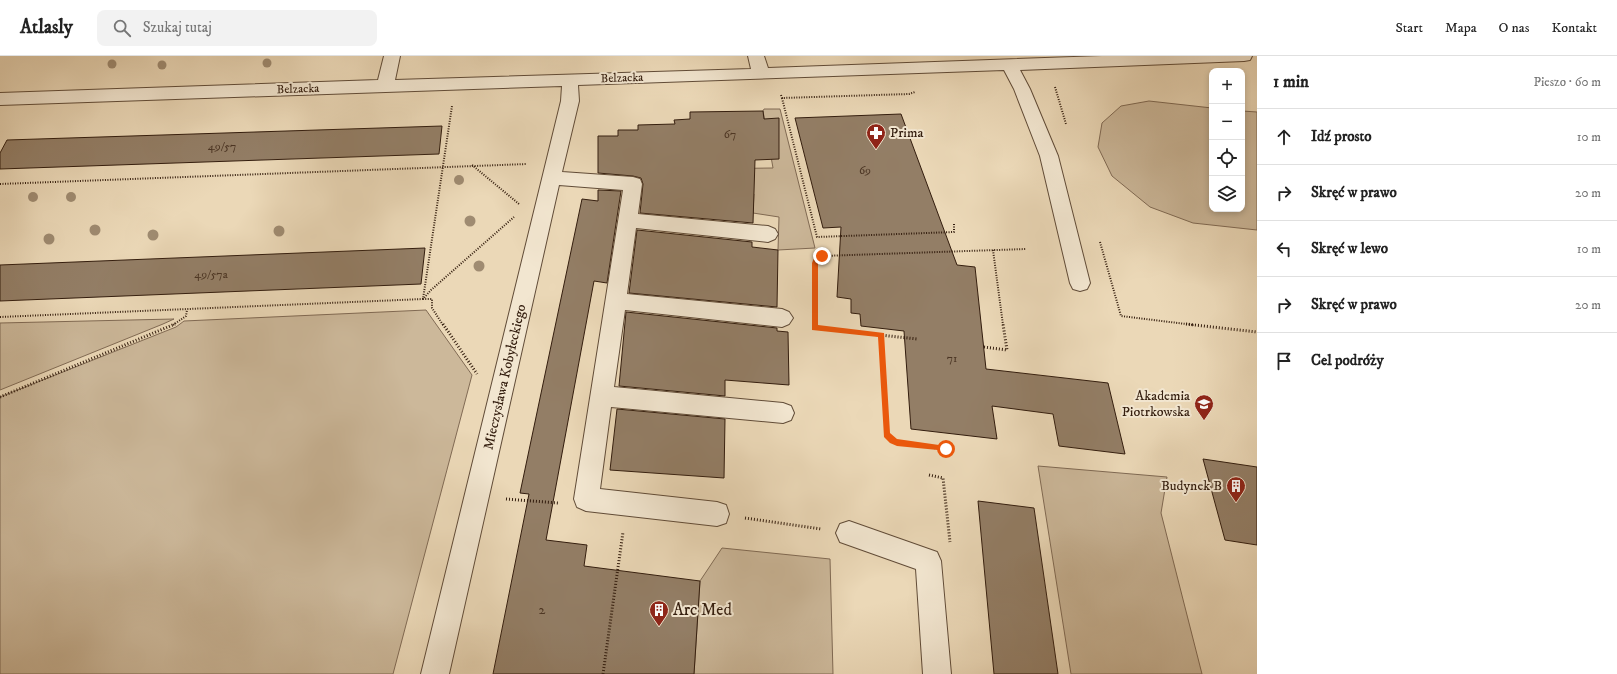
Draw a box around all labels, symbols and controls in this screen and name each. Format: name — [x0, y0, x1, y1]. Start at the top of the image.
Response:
search box — [97, 10, 377, 46]
text: Atlasly — [20, 16, 73, 39]
icon: search — [111, 17, 133, 39]
text: Szukaj tutaj — [143, 18, 212, 37]
text: Start — [1395, 19, 1423, 37]
text: Mapa — [1445, 19, 1477, 37]
text: O nas — [1499, 19, 1529, 37]
text: Kontakt — [1551, 19, 1597, 37]
map controls — [1209, 68, 1245, 212]
button: + — [1209, 68, 1245, 104]
street label: Belzacka — [600, 70, 644, 86]
text: 1 min — [1273, 71, 1309, 93]
text: Pieszo · 60 m — [1533, 74, 1601, 90]
street label: Belzacka — [276, 81, 320, 97]
button: − — [1209, 104, 1245, 140]
pharmacy icon: Prima — [865, 122, 887, 150]
place label: Prima — [890, 124, 923, 142]
icon: ahead — [1273, 126, 1295, 148]
house number: 67 — [724, 127, 736, 142]
text: Idź prosto — [1311, 127, 1372, 146]
text: 10 m — [1577, 129, 1601, 145]
house number: 49/57 — [208, 139, 236, 154]
button: locate — [1209, 140, 1245, 176]
house number: 69 — [859, 163, 871, 178]
button: layers — [1209, 176, 1245, 212]
icon: right — [1273, 182, 1295, 204]
text: Skręć w prawo — [1311, 183, 1397, 202]
text: 20 m — [1575, 185, 1601, 201]
icon: left — [1273, 238, 1295, 260]
text: Skręć w lewo — [1311, 239, 1388, 258]
text: 10 m — [1577, 241, 1601, 257]
route end — [813, 247, 831, 265]
house number: 49/57a — [194, 267, 229, 282]
icon: right — [1273, 294, 1295, 316]
text: Skręć w prawo — [1311, 295, 1397, 314]
text: 20 m — [1575, 297, 1601, 313]
street label: Mieczysława Kobyłeckiego — [479, 302, 531, 452]
icon: arrive — [1273, 350, 1295, 372]
house number: 71 — [947, 351, 957, 366]
text: Cel podróży — [1311, 351, 1384, 370]
place label: Akademia Piotrkowska — [1122, 387, 1190, 421]
school or university icon: Akademia Piotrkowska — [1193, 393, 1215, 421]
route start — [937, 440, 955, 458]
building icon: Budynek B — [1225, 475, 1247, 503]
place label: Budynek B — [1161, 477, 1222, 495]
building icon: Arc Med — [648, 599, 670, 627]
place label: Arc Med — [673, 599, 732, 621]
house number: 2 — [539, 601, 546, 619]

